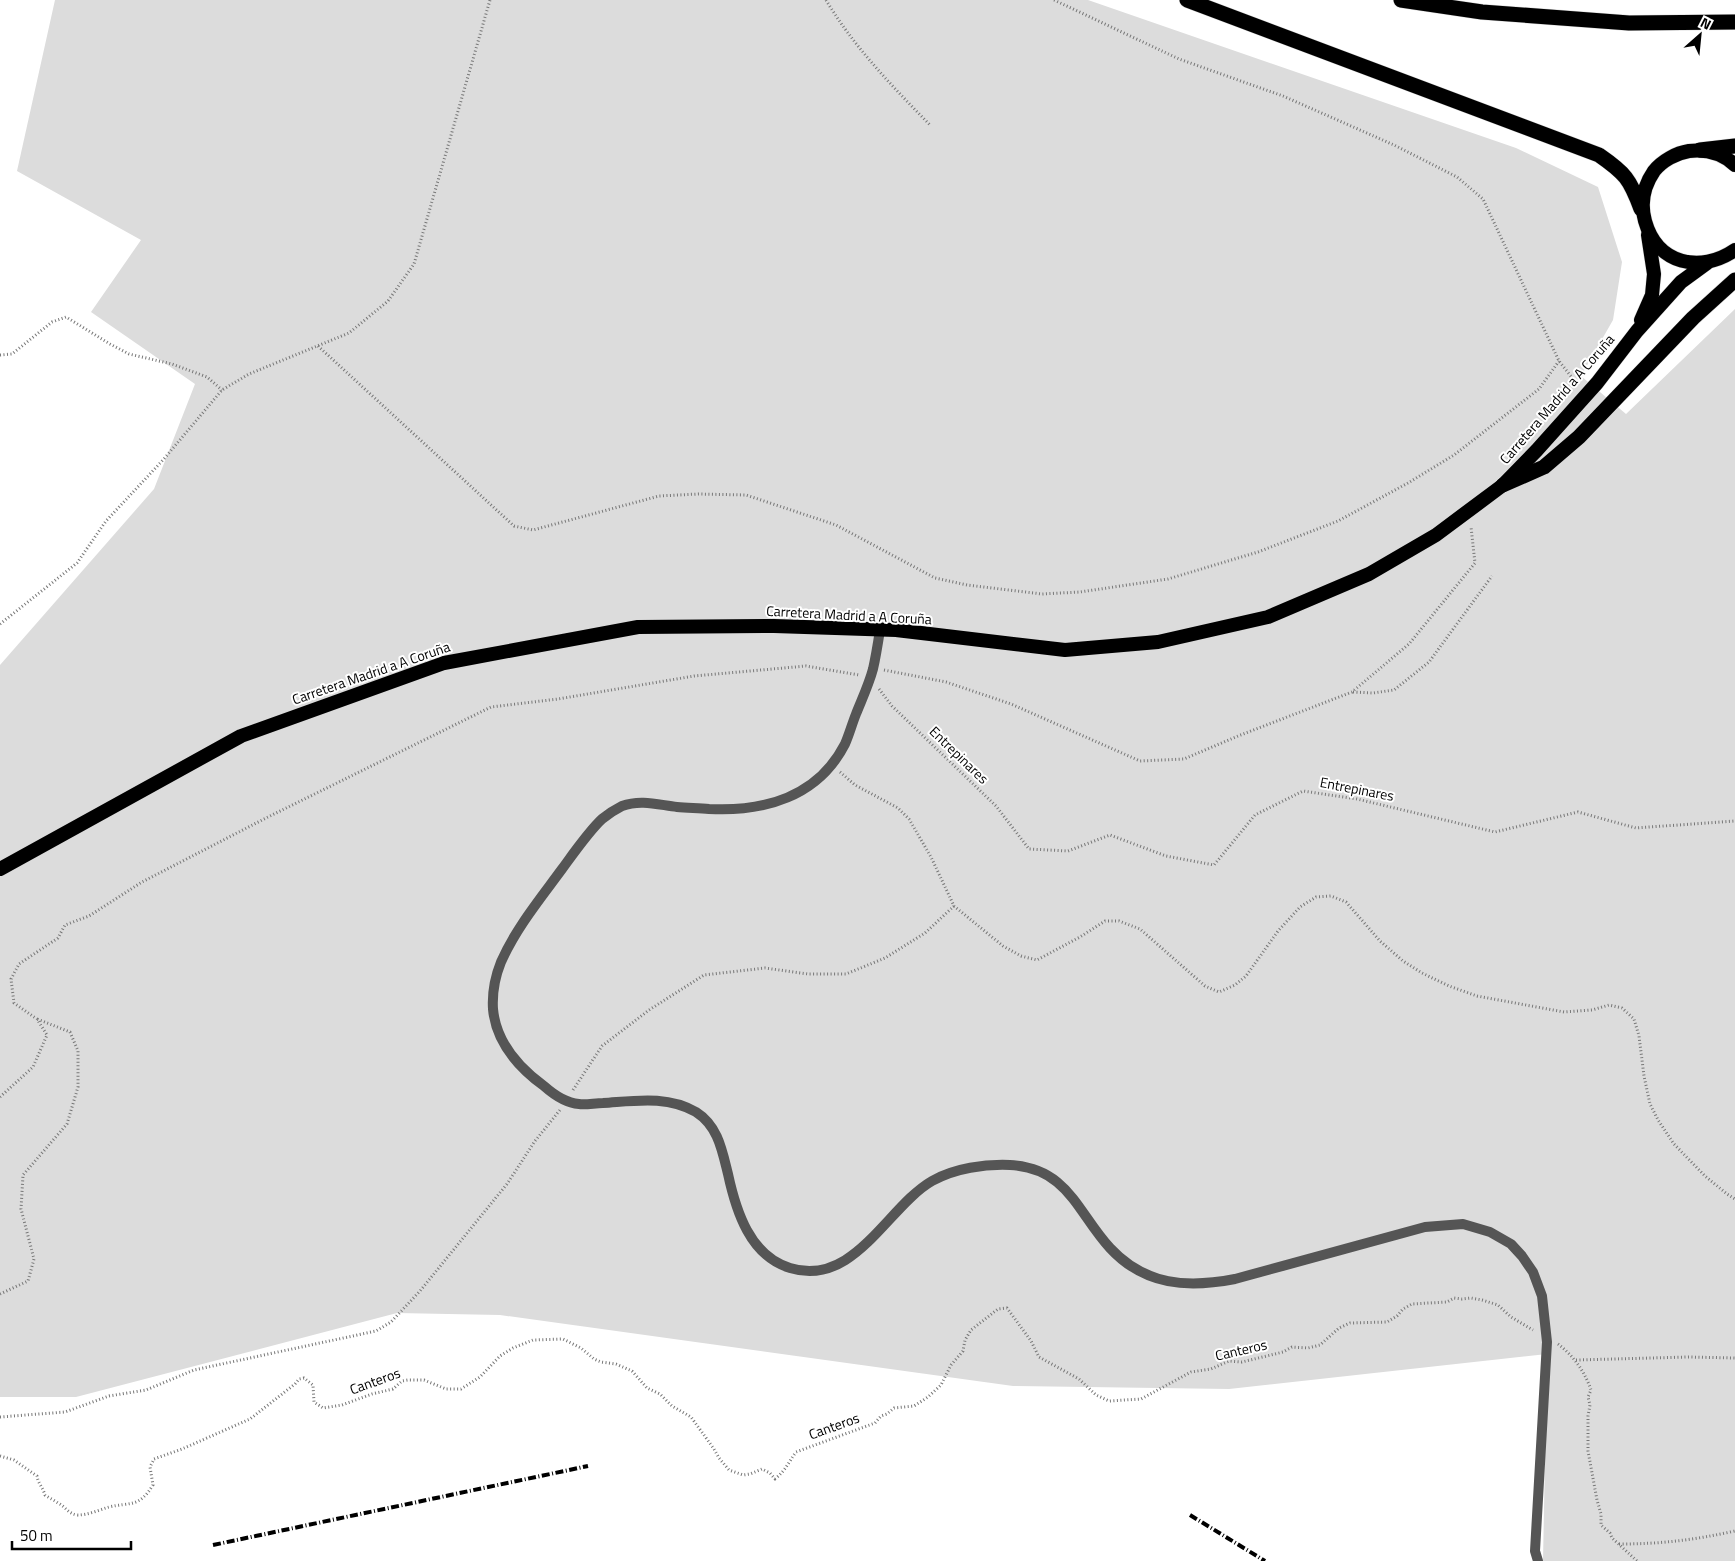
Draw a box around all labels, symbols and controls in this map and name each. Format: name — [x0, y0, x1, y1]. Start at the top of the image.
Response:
north arrow — [1675, 10, 1725, 60]
text: N — [1697, 11, 1715, 35]
street label: Carretera Madrid a A Coruña — [1494, 329, 1619, 468]
street label: Carretera Madrid a A Coruña — [766, 600, 932, 629]
street label: Carretera Madrid a A Coruña — [289, 636, 453, 709]
street label: Entrepinares — [925, 721, 994, 788]
street label: Entrepinares — [1318, 771, 1396, 806]
street label: Canteros — [1213, 1333, 1269, 1366]
street label: Canteros — [346, 1362, 403, 1399]
street label: Canteros — [805, 1407, 862, 1444]
scale bar — [12, 1518, 131, 1550]
text: 50 m — [20, 1524, 53, 1547]

